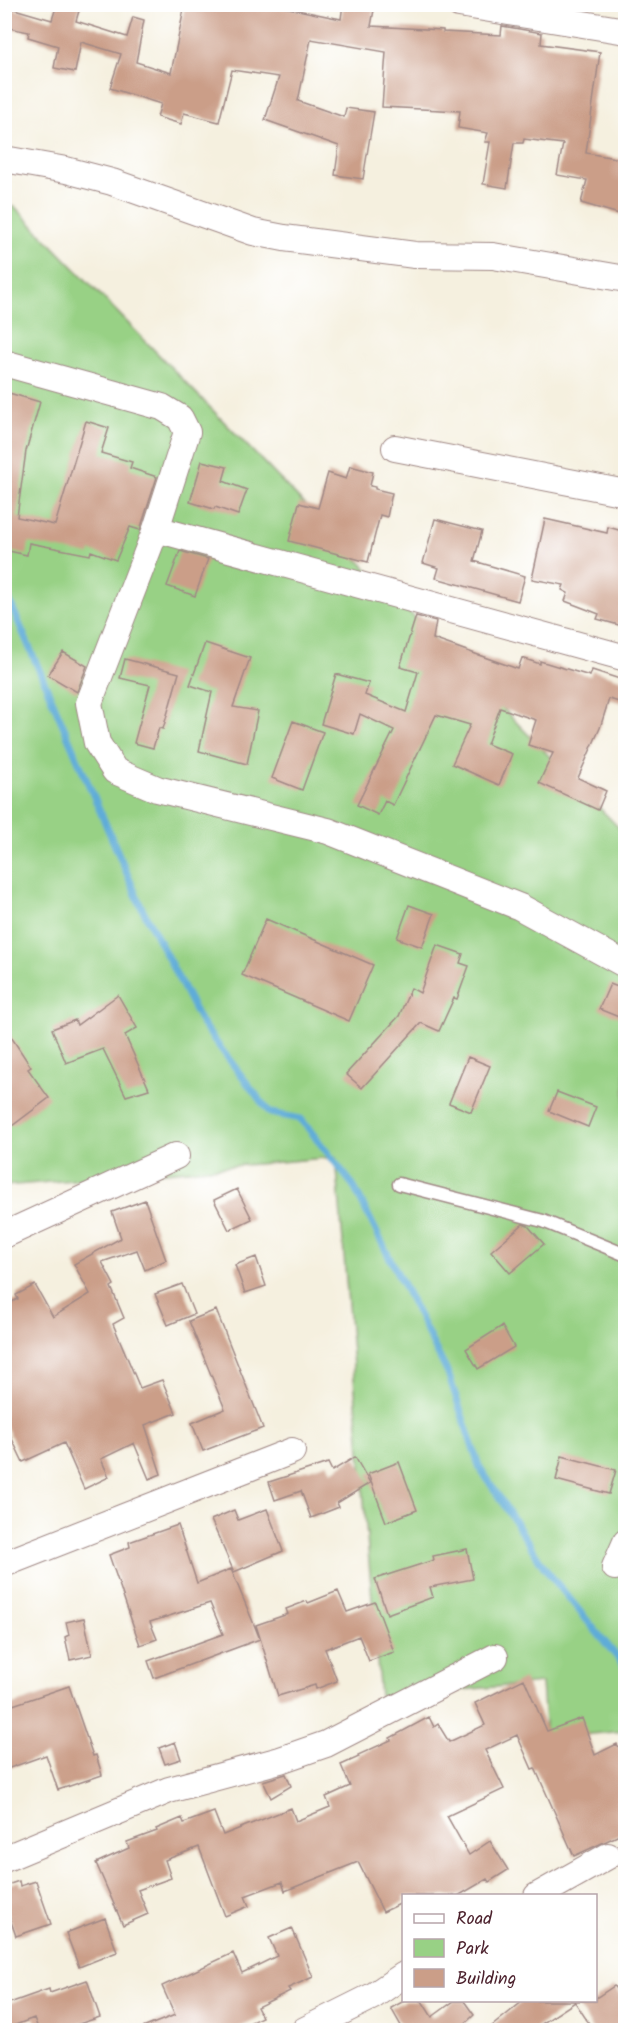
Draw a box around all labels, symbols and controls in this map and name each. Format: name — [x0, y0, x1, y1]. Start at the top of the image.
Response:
legend — [402, 1894, 597, 2002]
text: Road — [456, 1905, 493, 1934]
text: Park — [456, 1935, 489, 1964]
text: Building — [456, 1965, 516, 1994]

